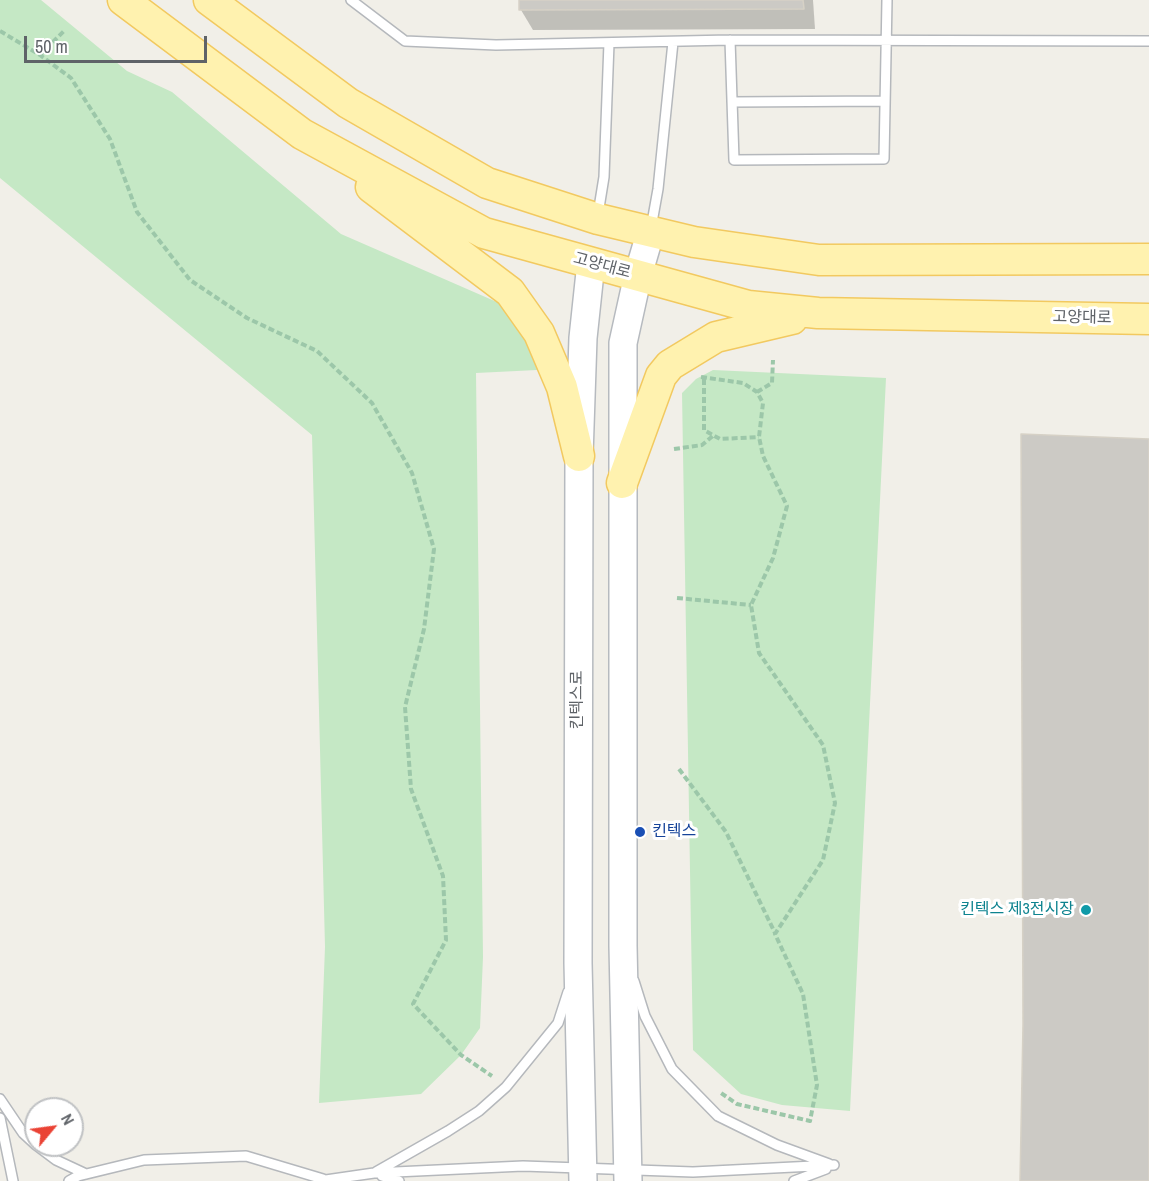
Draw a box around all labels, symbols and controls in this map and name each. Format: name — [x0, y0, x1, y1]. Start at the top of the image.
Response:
scale bar — [27, 24, 210, 62]
text: 50 m — [35, 34, 68, 59]
street label: 고양대로 — [571, 249, 633, 283]
street label: 고양대로 — [1052, 308, 1112, 328]
street label: 킨텍스로 — [568, 671, 588, 729]
place label: 킨텍스 — [652, 822, 696, 842]
marker: 킨텍스 — [633, 825, 647, 839]
place label: 킨텍스 제3전시장 — [960, 900, 1074, 920]
marker: 킨텍스 제3전시장 — [1079, 903, 1093, 917]
north arrow — [24, 1097, 84, 1157]
text: N — [56, 1110, 80, 1129]

